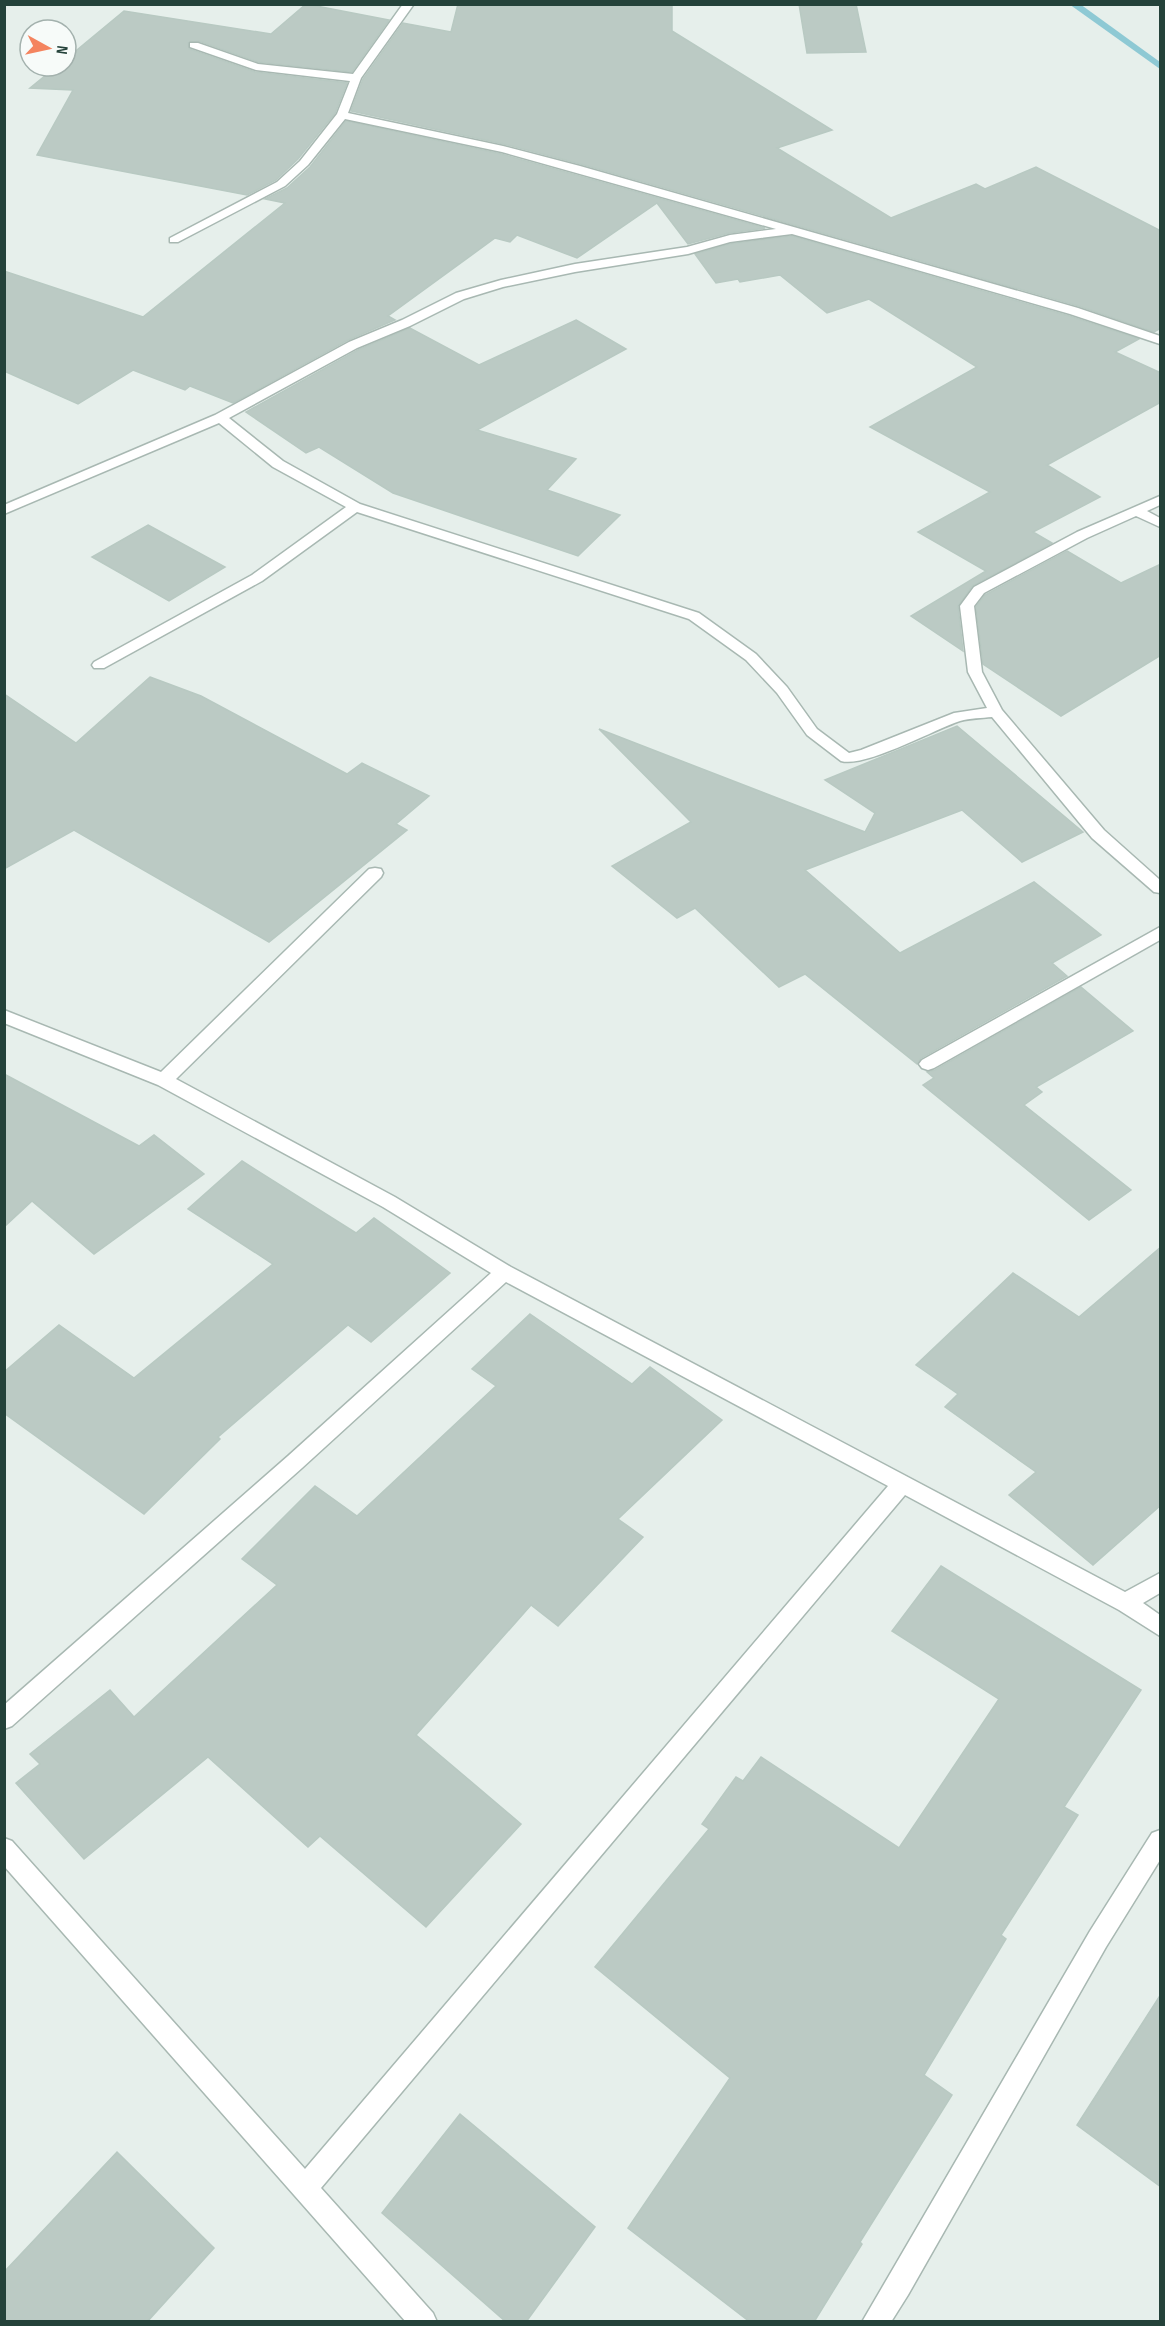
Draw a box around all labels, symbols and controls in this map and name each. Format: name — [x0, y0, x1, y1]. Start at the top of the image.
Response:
north arrow — [18, 18, 78, 78]
text: N — [51, 44, 71, 55]

